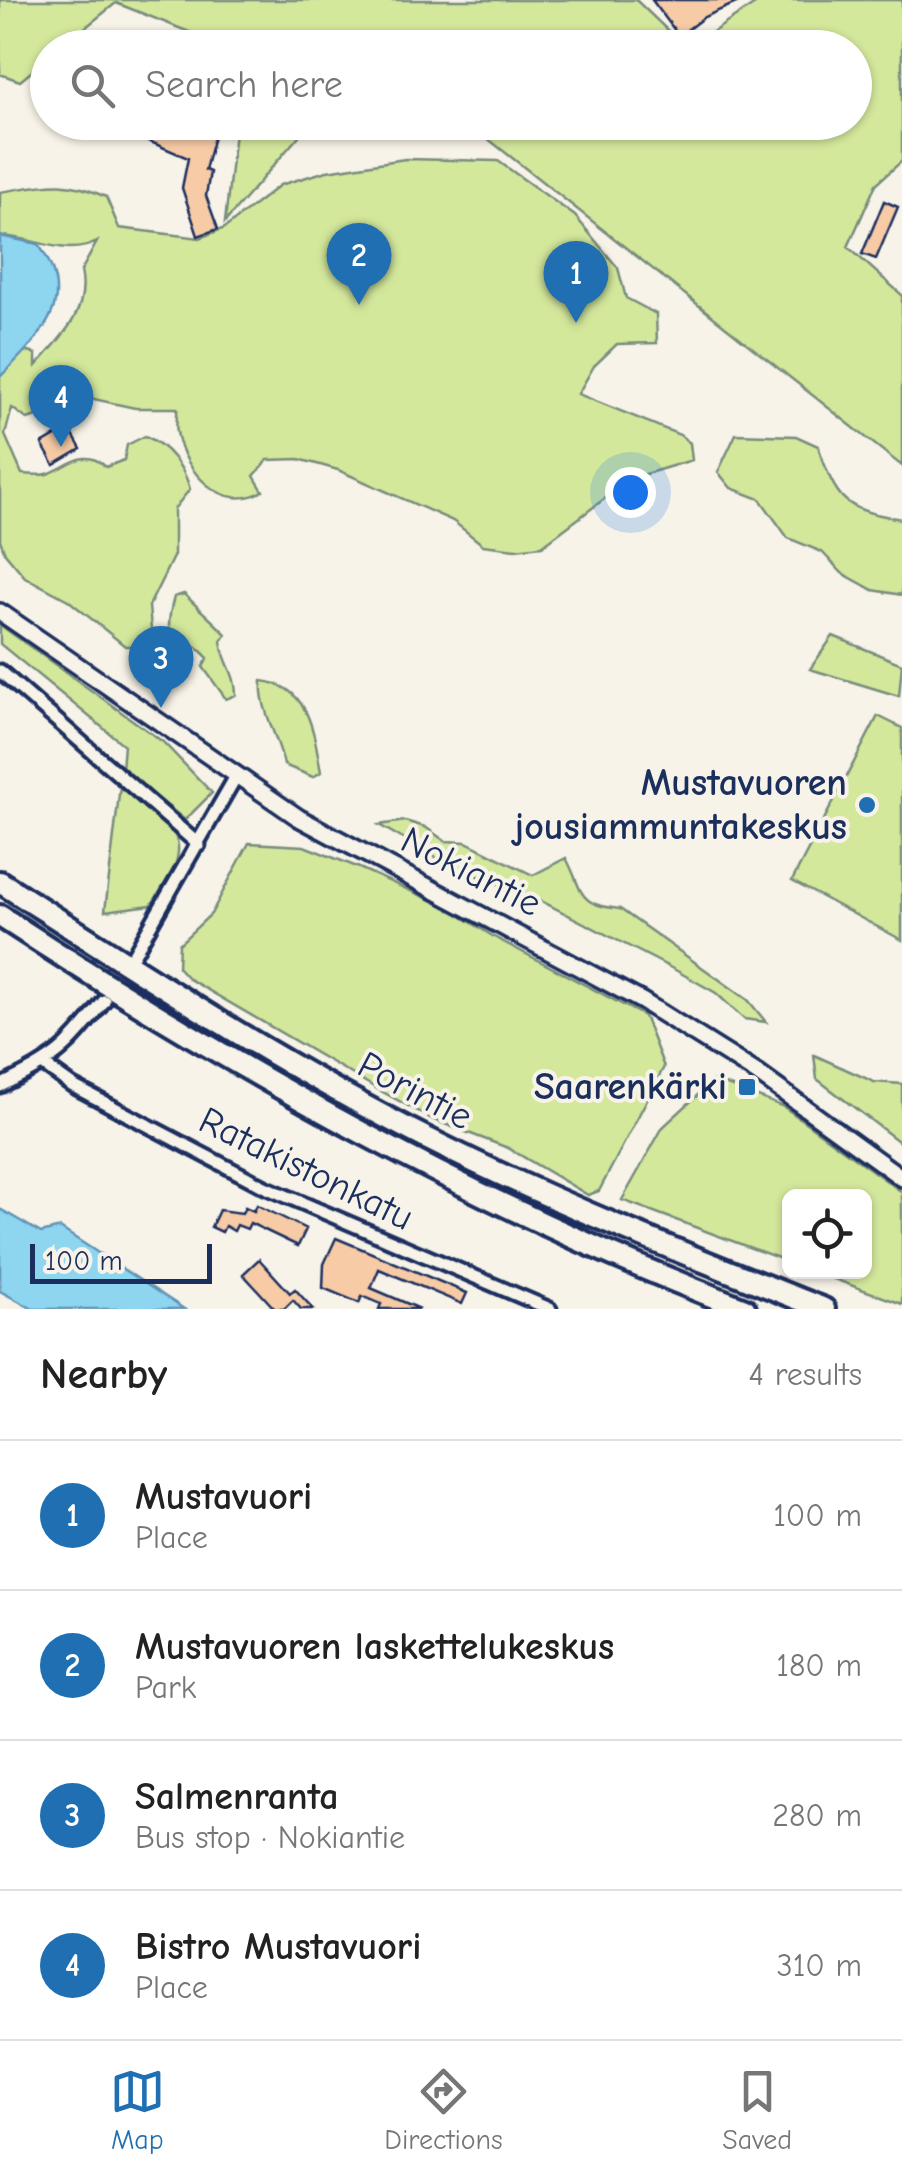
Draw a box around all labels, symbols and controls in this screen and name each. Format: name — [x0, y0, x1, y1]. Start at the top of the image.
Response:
search box — [30, 30, 872, 140]
icon: search — [65, 58, 120, 113]
text: Search here — [145, 63, 343, 107]
pin: 2 — [326, 222, 392, 305]
pin: 1 — [544, 240, 608, 323]
pin: 4 — [28, 364, 94, 447]
your location — [605, 467, 656, 518]
pin: 3 — [128, 626, 194, 708]
place label: Mustavuoren jousiammuntakeskus — [510, 761, 847, 849]
marker: Mustavuoren jousiammuntakeskus — [856, 794, 878, 816]
street label: Nokiantie — [394, 818, 548, 926]
street label: Porintie — [350, 1043, 480, 1139]
place label: Saarenkärki — [534, 1065, 727, 1109]
marker: Saarenkärki — [736, 1076, 758, 1098]
street label: Ratakistonkatu — [192, 1098, 420, 1240]
map controls — [782, 1189, 872, 1279]
button: locate — [782, 1189, 872, 1279]
scale bar — [30, 1239, 212, 1284]
text: 100 m — [45, 1245, 123, 1277]
text: Nearby — [40, 1350, 167, 1399]
text: 4 results — [749, 1356, 862, 1393]
text: Mustavuori — [135, 1475, 312, 1519]
text: 1 — [66, 1497, 79, 1534]
text: 100 m — [773, 1497, 862, 1534]
text: Place — [135, 1519, 208, 1556]
text: Mustavuoren laskettelukeskus — [135, 1625, 614, 1669]
text: 2 — [65, 1647, 80, 1684]
text: 180 m — [776, 1647, 862, 1684]
text: Park — [135, 1669, 196, 1706]
text: Salmenranta — [135, 1775, 339, 1819]
text: 3 — [65, 1797, 80, 1834]
text: 280 m — [772, 1797, 862, 1834]
text: Bus stop · Nokiantie — [135, 1819, 405, 1856]
text: Bistro Mustavuori — [135, 1925, 421, 1969]
text: 4 — [65, 1947, 80, 1984]
text: 310 m — [776, 1947, 862, 1984]
text: Place — [135, 1969, 208, 2006]
tab: Map — [110, 2064, 165, 2156]
tab: Directions — [384, 2064, 503, 2156]
tab: Saved — [722, 2064, 792, 2156]

